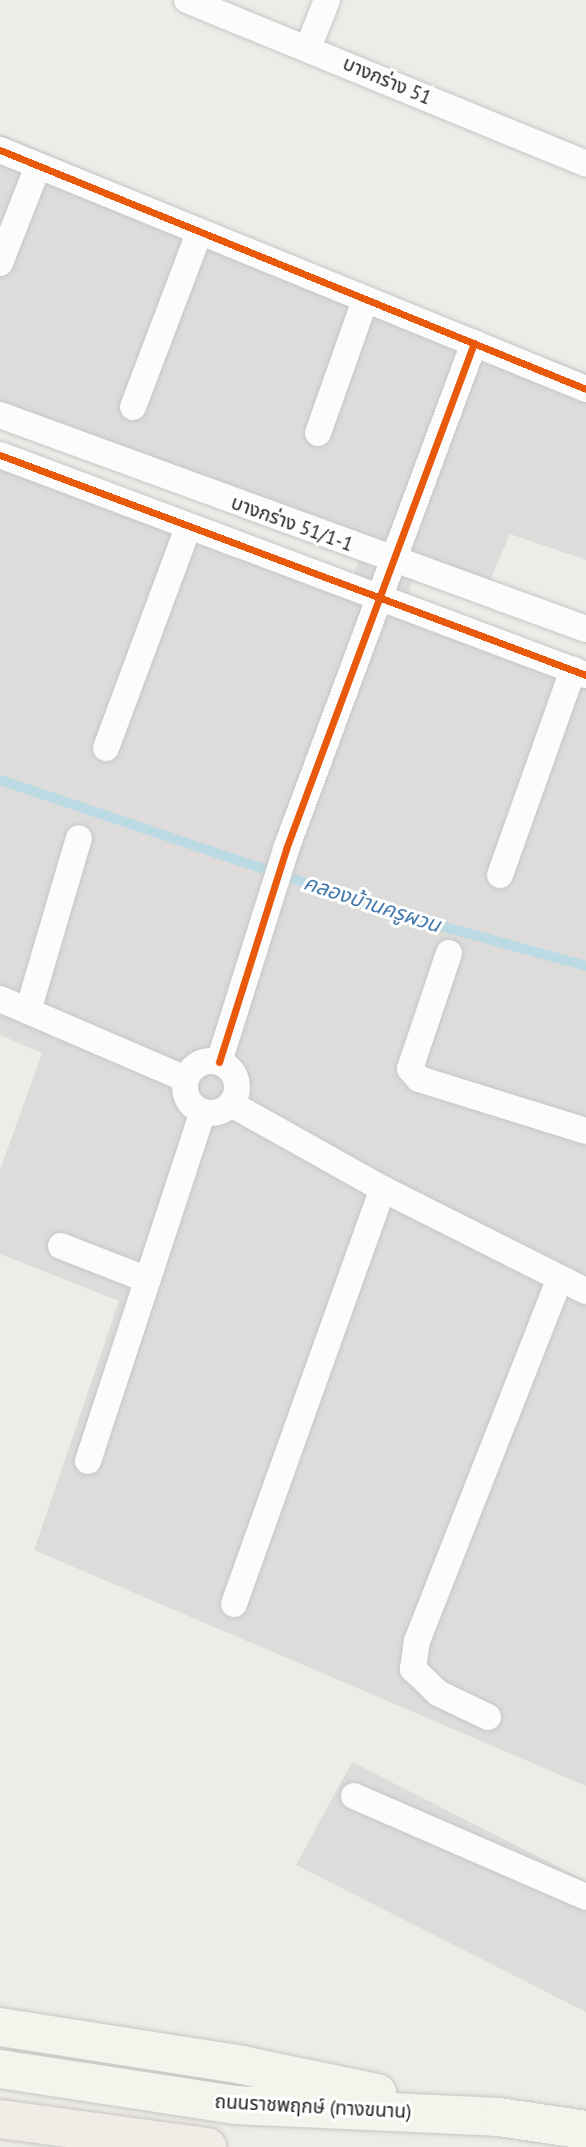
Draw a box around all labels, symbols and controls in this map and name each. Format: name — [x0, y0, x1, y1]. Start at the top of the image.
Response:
street label: บางกร่าง 51 — [339, 52, 435, 110]
street label: บางกร่าง 51/1-1 — [228, 491, 356, 557]
water label: คลองบ้านครูผวน — [300, 870, 444, 938]
street label: ถนนราชพฤกษ์ (ทางขนาน) — [214, 2090, 412, 2124]

